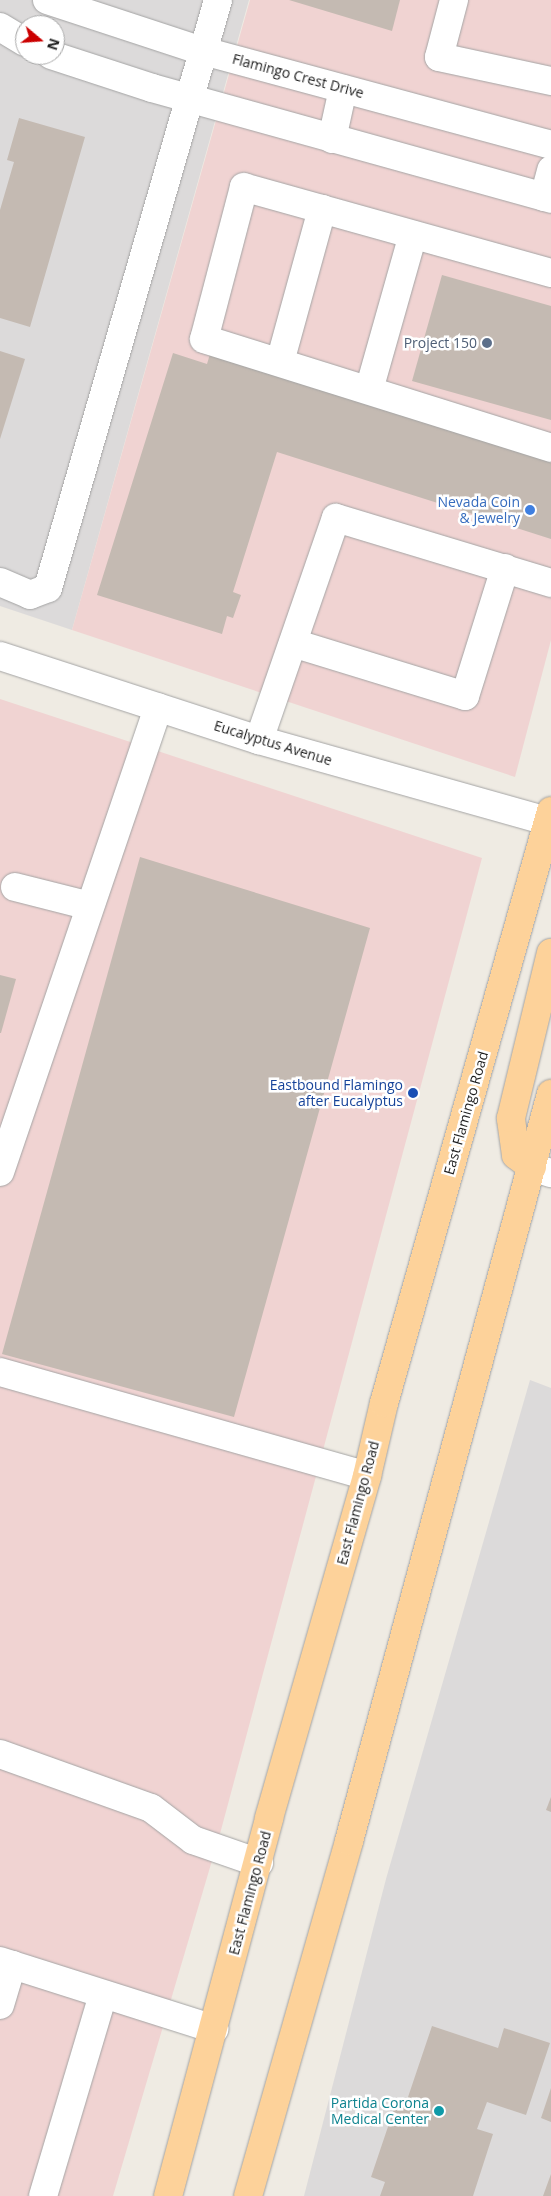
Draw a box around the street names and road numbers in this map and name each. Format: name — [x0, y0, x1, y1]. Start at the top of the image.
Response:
street label: Flamingo Crest Drive — [231, 50, 365, 102]
street label: Eucalyptus Avenue — [212, 717, 334, 769]
street label: East Flamingo Road — [440, 1049, 492, 1177]
street label: East Flamingo Road — [333, 1439, 383, 1567]
street label: East Flamingo Road — [225, 1829, 275, 1957]

